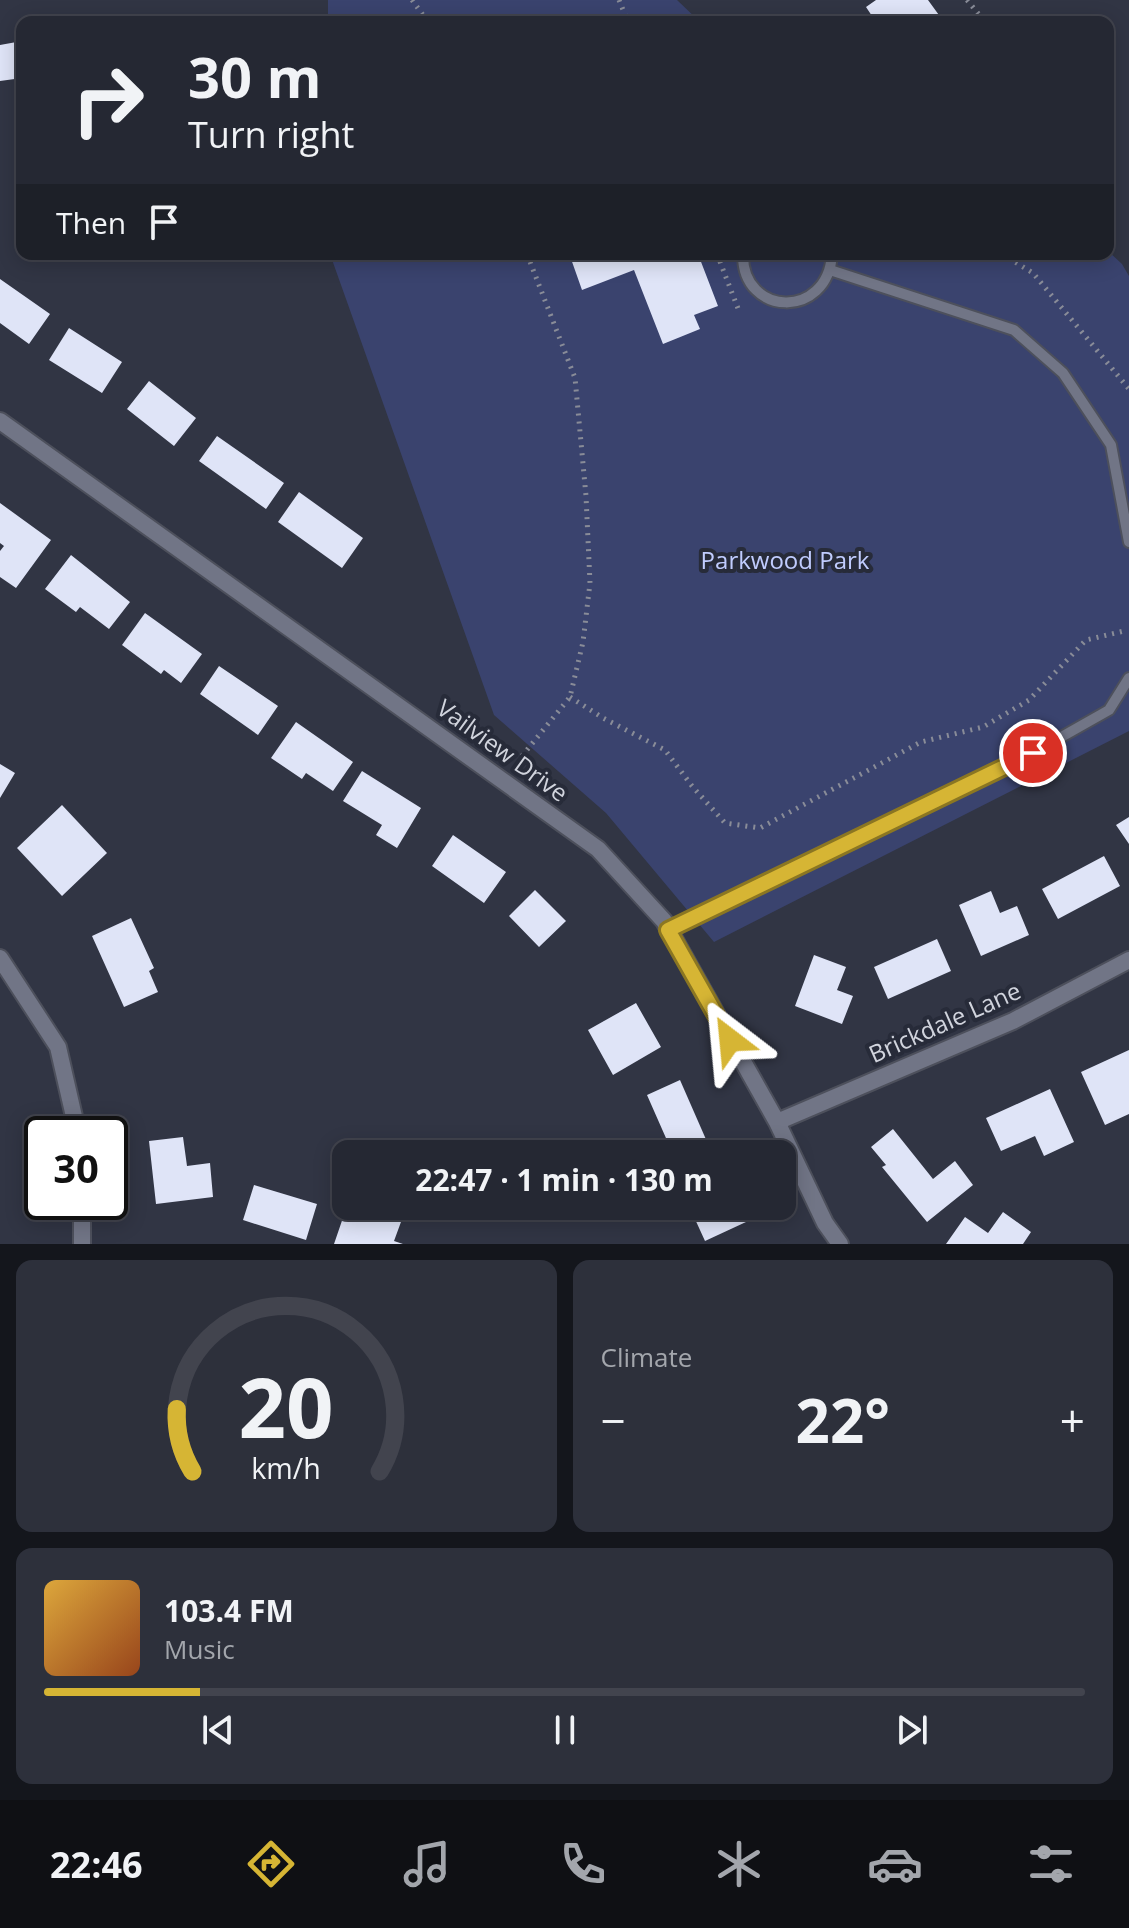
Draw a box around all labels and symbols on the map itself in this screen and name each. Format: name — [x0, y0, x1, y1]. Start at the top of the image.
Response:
park label: Parkwood Park — [701, 543, 870, 576]
street label: Vailview Drive — [431, 691, 575, 809]
pin — [999, 719, 1067, 787]
street label: Brickdale Lane — [863, 973, 1026, 1070]
position arrow — [688, 998, 772, 1082]
speed limit sign: 30 — [24, 1116, 128, 1220]

